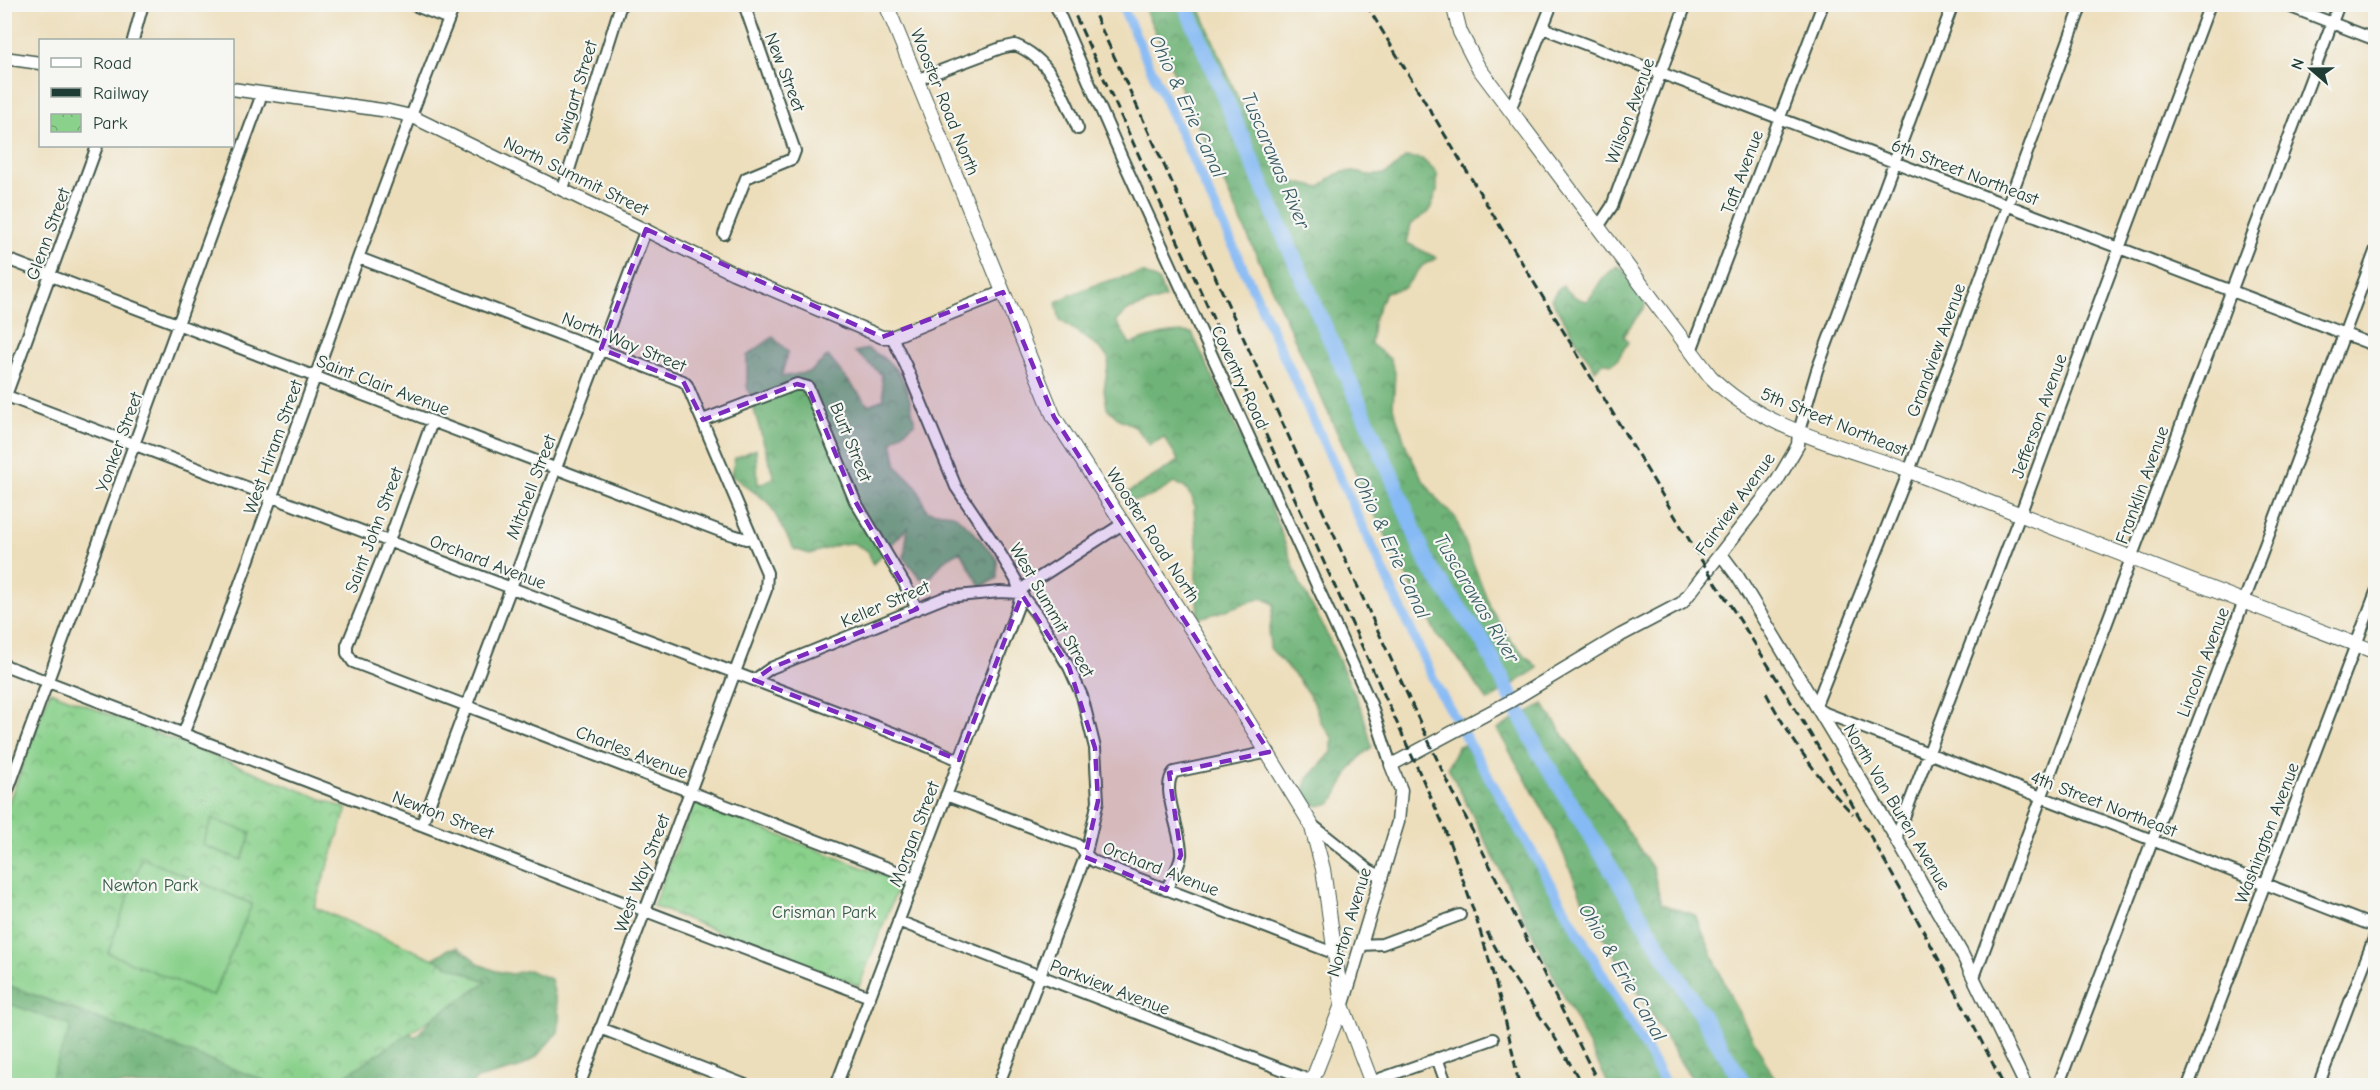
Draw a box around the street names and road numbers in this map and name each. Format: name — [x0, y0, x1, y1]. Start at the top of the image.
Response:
street label: Wooster Road North — [906, 26, 984, 179]
street label: New Street — [760, 30, 809, 115]
street label: Swigart Street — [551, 37, 602, 146]
street label: Wilson Avenue — [1602, 55, 1659, 167]
street label: Taft Avenue — [1717, 127, 1768, 217]
street label: North Summit Street — [500, 132, 652, 221]
street label: 6th Street Northeast — [1888, 135, 2042, 211]
street label: Glenn Street — [22, 184, 75, 283]
street label: Grandview Avenue — [1903, 280, 1970, 420]
street label: North Way Street — [559, 308, 690, 377]
street label: Coventry Road — [1206, 322, 1273, 432]
street label: Saint Clair Avenue — [313, 350, 452, 420]
street label: Jefferson Avenue — [2007, 351, 2072, 481]
street label: West Hiram Street — [239, 376, 308, 517]
street label: 5th Street Northeast — [1758, 384, 1911, 462]
street label: Yonker Street — [92, 389, 148, 495]
street label: Burt Street — [825, 399, 876, 486]
street label: Franklin Avenue — [2111, 423, 2174, 547]
street label: Mitchell Street — [502, 431, 561, 542]
street label: Fairview Avenue — [1691, 449, 1780, 560]
street label: Saint John Street — [341, 464, 408, 596]
street label: Wooster Road North — [1101, 464, 1204, 607]
street label: Orchard Avenue — [427, 531, 549, 594]
street label: West Summit Street — [1005, 539, 1099, 682]
street label: Keller Street — [838, 576, 933, 633]
street label: Lincoln Avenue — [2173, 604, 2234, 720]
street label: North Van Buren Avenue — [1839, 720, 1955, 894]
street label: Charles Avenue — [573, 721, 691, 783]
street label: Washington Avenue — [2231, 760, 2304, 907]
street label: 4th Street Northeast — [2028, 767, 2181, 842]
street label: Morgan Street — [885, 778, 944, 890]
street label: Newton Street — [389, 787, 497, 845]
street label: West Way Street — [610, 810, 675, 935]
street label: Orchard Avenue — [1100, 838, 1222, 901]
street label: Norton Avenue — [1323, 865, 1376, 979]
street label: Parkview Avenue — [1047, 955, 1173, 1020]

